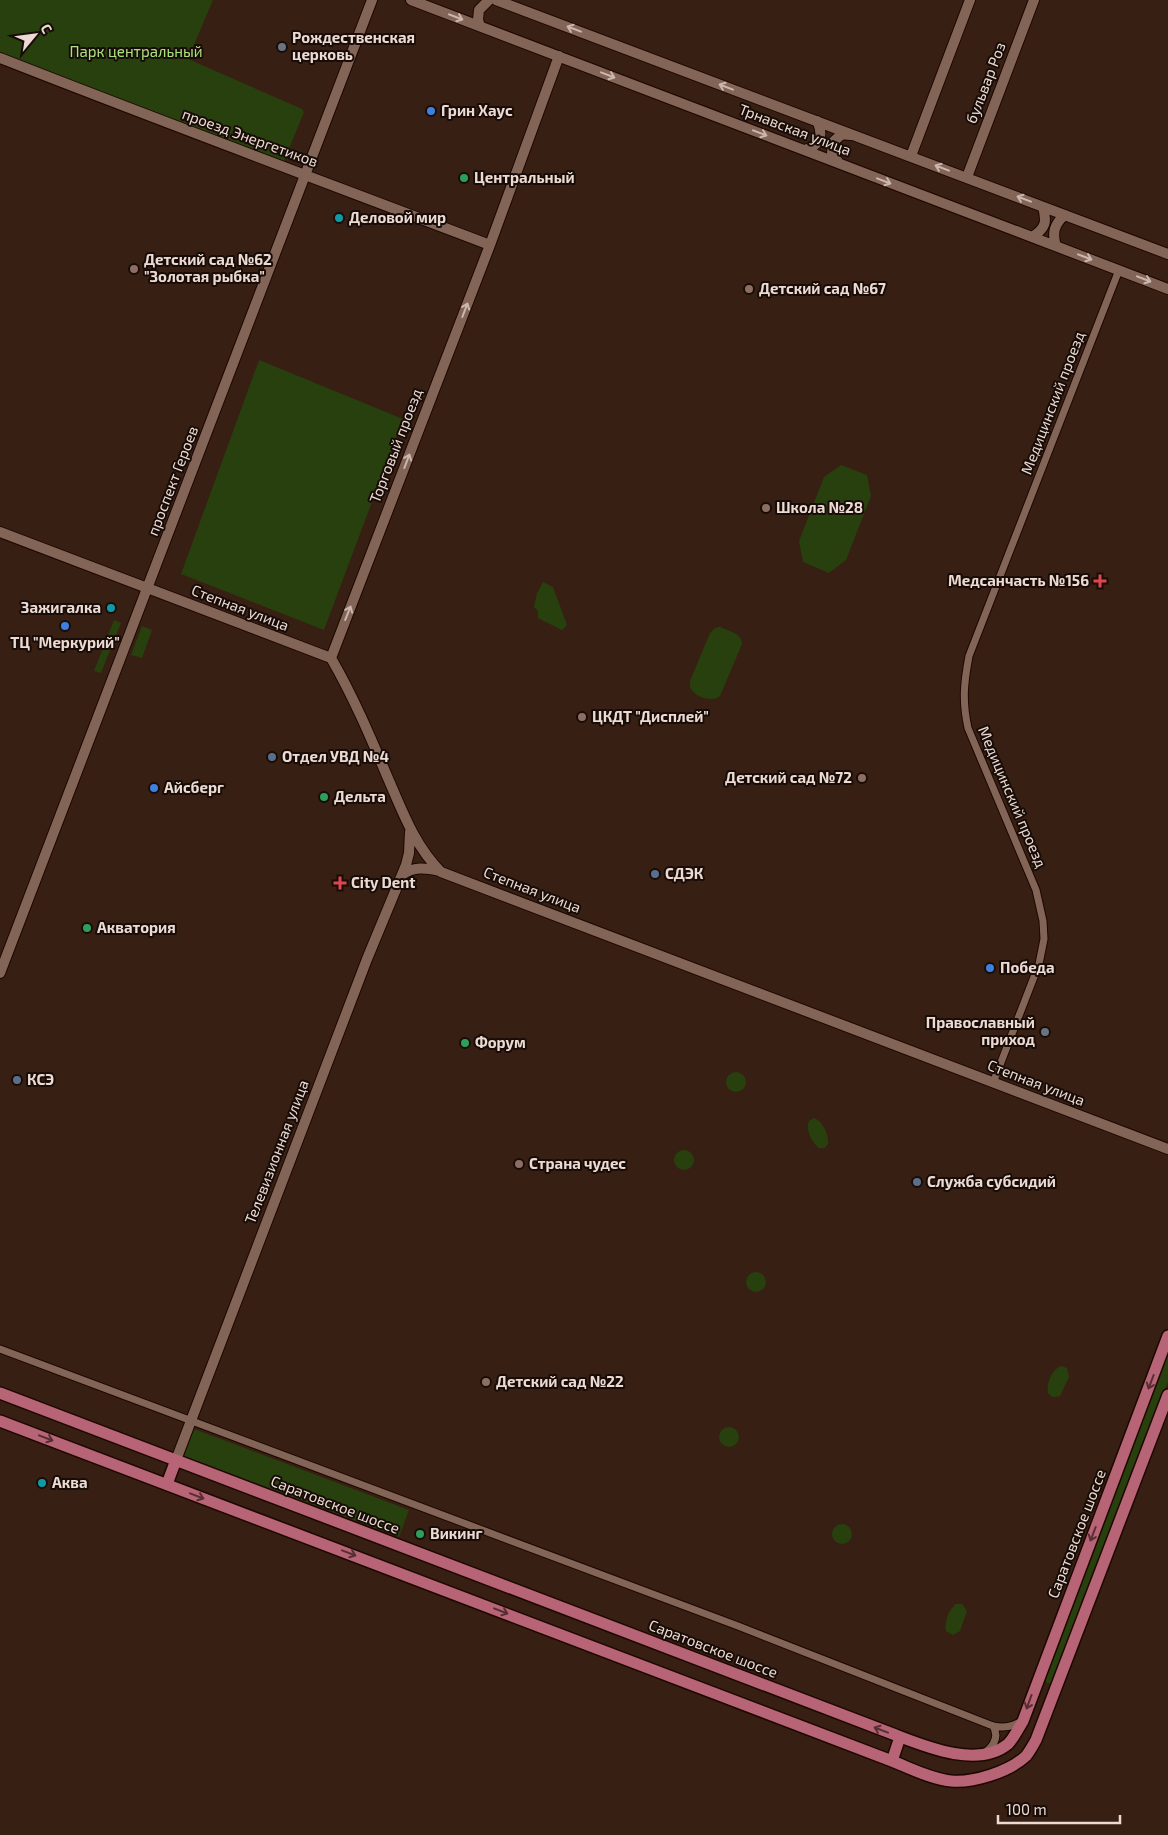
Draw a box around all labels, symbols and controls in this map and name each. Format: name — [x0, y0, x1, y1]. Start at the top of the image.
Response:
north arrow — [10, 10, 60, 60]
one-way arrow — [448, 13, 463, 22]
text: С — [37, 21, 56, 36]
one-way arrow — [567, 24, 582, 33]
place label: Рождественская церковь — [292, 28, 415, 63]
street label: бульвар Роз — [961, 39, 1010, 126]
marker: Рождественская церковь — [276, 41, 288, 53]
park label: Парк центральный — [69, 42, 203, 60]
one-way arrow — [600, 71, 615, 80]
one-way arrow — [719, 82, 734, 91]
street label: Трнавская улица — [736, 99, 854, 160]
place label: Грин Хаус — [441, 101, 513, 119]
street label: проезд Энергетиков — [180, 104, 321, 170]
marker: Грин Хаус — [425, 105, 437, 117]
one-way arrow — [752, 129, 767, 138]
one-way arrow — [935, 163, 951, 172]
place label: Центральный — [474, 168, 575, 186]
marker: Центральный — [458, 172, 470, 184]
one-way arrow — [876, 176, 891, 186]
one-way arrow — [1017, 194, 1032, 203]
place label: Деловой мир — [349, 208, 446, 226]
marker: Деловой мир — [333, 212, 345, 224]
place label: Детский сад №62 "Золотая рыбка" — [144, 250, 272, 285]
one-way arrow — [1077, 253, 1092, 262]
marker: Детский сад №62 "Золотая рыбка" — [128, 263, 140, 275]
one-way arrow — [1135, 275, 1151, 284]
place label: Детский сад №67 — [759, 279, 886, 297]
marker: Детский сад №67 — [743, 283, 755, 295]
one-way arrow — [461, 303, 470, 318]
street label: Медицинский проезд — [1016, 328, 1088, 477]
street label: Торговый проезд — [365, 386, 425, 505]
street label: проспект Героев — [143, 423, 201, 538]
one-way arrow — [402, 454, 412, 469]
place label: Школа №28 — [776, 498, 863, 516]
marker: Школа №28 — [760, 502, 772, 514]
place label: Медсанчасть №156 — [948, 571, 1089, 589]
marker: Медсанчасть №156 — [1093, 574, 1107, 588]
street label: Степная улица — [189, 580, 292, 635]
place label: Зажигалка — [21, 598, 101, 616]
marker: Зажигалка — [105, 602, 117, 614]
one-way arrow — [344, 606, 353, 621]
marker: ТЦ "Меркурий" — [59, 620, 71, 632]
place label: ТЦ "Меркурий" — [10, 633, 120, 651]
place label: ЦКДТ "Дисплей" — [592, 707, 709, 725]
marker: ЦКДТ "Дисплей" — [576, 711, 588, 723]
street label: Медицинский проезд — [975, 723, 1051, 870]
place label: Отдел УВД №4 — [282, 747, 389, 765]
marker: Отдел УВД №4 — [266, 751, 278, 763]
place label: Детский сад №72 — [725, 768, 852, 786]
marker: Детский сад №72 — [856, 772, 868, 784]
place label: Айсберг — [164, 778, 224, 796]
marker: Айсберг — [148, 782, 160, 794]
place label: Дельта — [334, 787, 386, 805]
marker: Дельта — [318, 791, 330, 803]
street label: Степная улица — [481, 862, 584, 917]
place label: СДЭК — [665, 864, 704, 882]
marker: СДЭК — [649, 868, 661, 880]
place label: City Dent — [351, 873, 415, 892]
marker: City Dent — [333, 876, 347, 890]
place label: Акватория — [97, 918, 176, 936]
marker: Акватория — [81, 922, 93, 934]
place label: Победа — [1000, 958, 1055, 976]
marker: Победа — [984, 962, 996, 974]
place label: Православный приход — [926, 1013, 1036, 1048]
marker: Православный приход — [1039, 1026, 1051, 1038]
place label: Форум — [475, 1033, 526, 1051]
marker: Форум — [459, 1037, 471, 1049]
street label: Степная улица — [985, 1055, 1088, 1110]
place label: КСЭ — [27, 1070, 54, 1088]
marker: КСЭ — [11, 1074, 23, 1086]
street label: Телевизионная улица — [240, 1077, 313, 1227]
place label: Страна чудес — [529, 1154, 626, 1172]
marker: Страна чудес — [513, 1158, 525, 1170]
place label: Служба субсидий — [927, 1172, 1056, 1190]
marker: Служба субсидий — [911, 1176, 923, 1188]
place label: Детский сад №22 — [496, 1372, 624, 1390]
one-way arrow — [1146, 1374, 1155, 1389]
marker: Детский сад №22 — [480, 1376, 492, 1388]
one-way arrow — [37, 1434, 53, 1443]
street label: Саратовское шоссе — [1043, 1467, 1109, 1601]
street label: Саратовское шоссе — [268, 1471, 402, 1537]
place label: Аква — [52, 1473, 87, 1491]
marker: Аква — [36, 1477, 48, 1489]
one-way arrow — [189, 1492, 205, 1501]
place label: Викинг — [430, 1524, 483, 1542]
one-way arrow — [1088, 1526, 1097, 1541]
marker: Викинг — [414, 1528, 426, 1540]
one-way arrow — [341, 1549, 357, 1558]
one-way arrow — [493, 1607, 508, 1616]
street label: Саратовское шоссе — [646, 1615, 780, 1681]
one-way arrow — [1024, 1695, 1033, 1710]
one-way arrow — [874, 1725, 889, 1734]
scale bar — [998, 1792, 1120, 1824]
text: 100 m — [1006, 1800, 1047, 1818]

